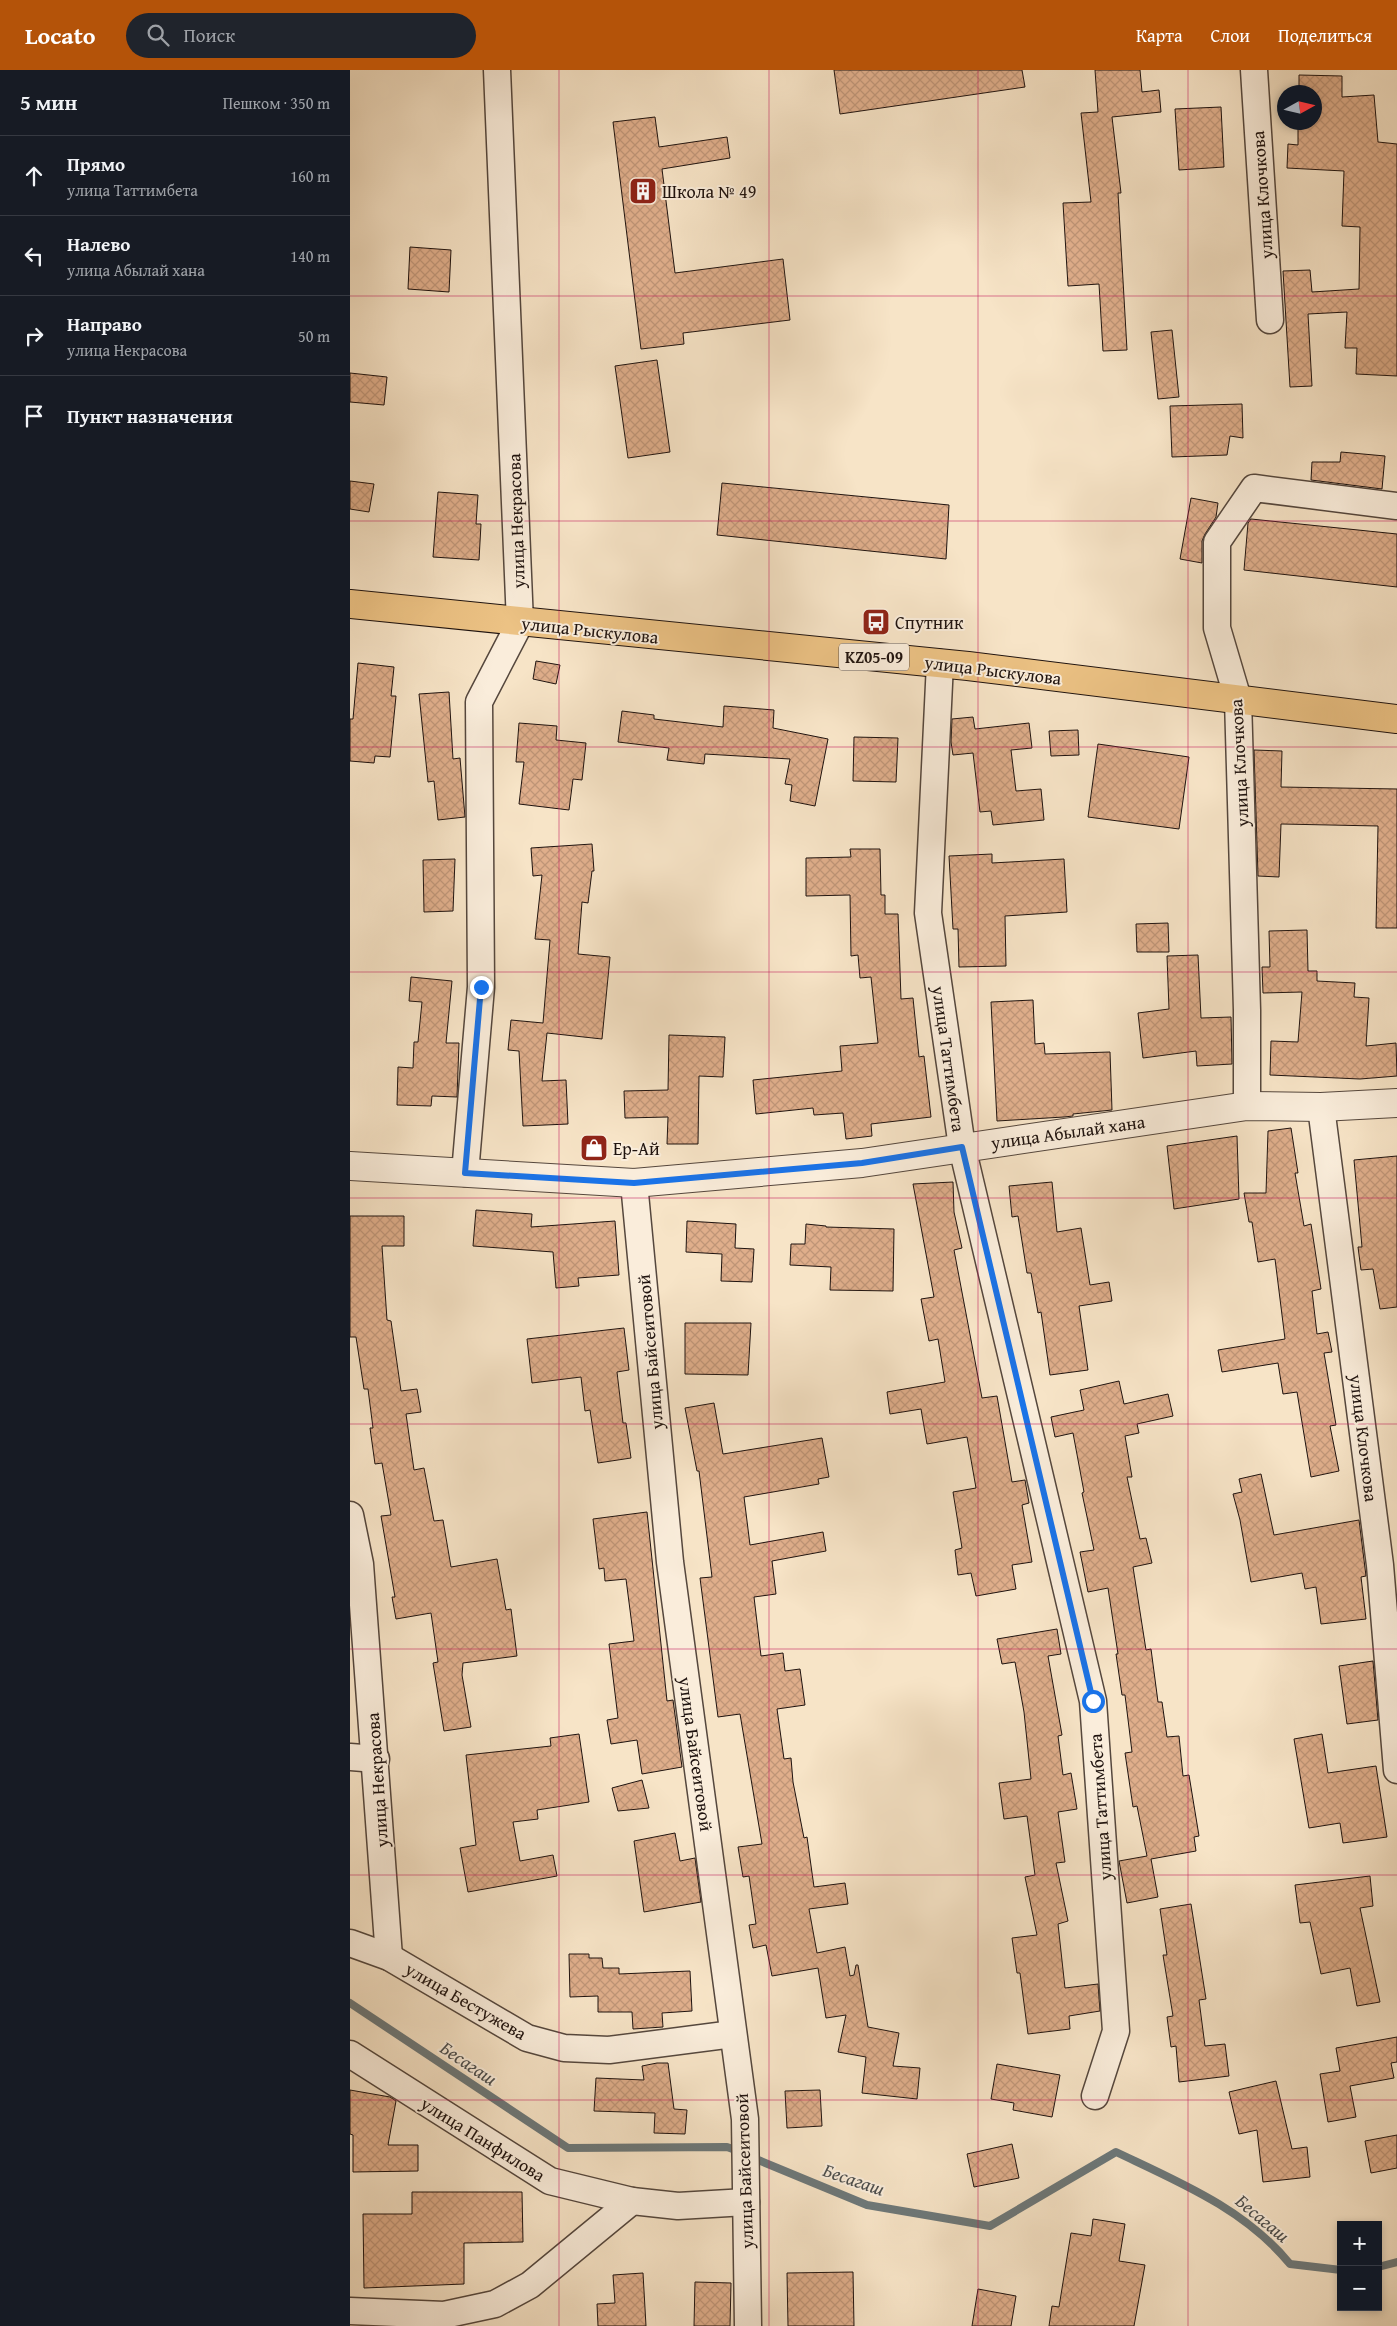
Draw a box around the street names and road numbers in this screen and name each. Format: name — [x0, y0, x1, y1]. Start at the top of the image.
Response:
street label: улица Клочкова — [1244, 130, 1280, 261]
street label: улица Некрасова — [500, 453, 532, 590]
street label: улица Рыскулова — [519, 609, 660, 651]
road number: KZ05-09 — [839, 644, 909, 670]
street label: улица Рыскулова — [922, 648, 1063, 692]
street label: улица Клочкова — [1222, 698, 1256, 829]
street label: улица Таттимбета — [925, 983, 973, 1134]
street label: улица Абылай хана — [988, 1108, 1147, 1156]
street label: улица Байсеитовой — [630, 1273, 670, 1432]
street label: улица Клочкова — [1343, 1372, 1385, 1504]
street label: улица Байсеитовой — [672, 1674, 720, 1833]
street label: улица Некрасова — [359, 1711, 395, 1849]
street label: улица Таттимбета — [1081, 1732, 1119, 1882]
street label: улица Бестужева — [399, 1955, 532, 2047]
street label: улица Панфилова — [415, 2089, 551, 2188]
street label: улица Байсеитовой — [728, 2092, 760, 2250]

